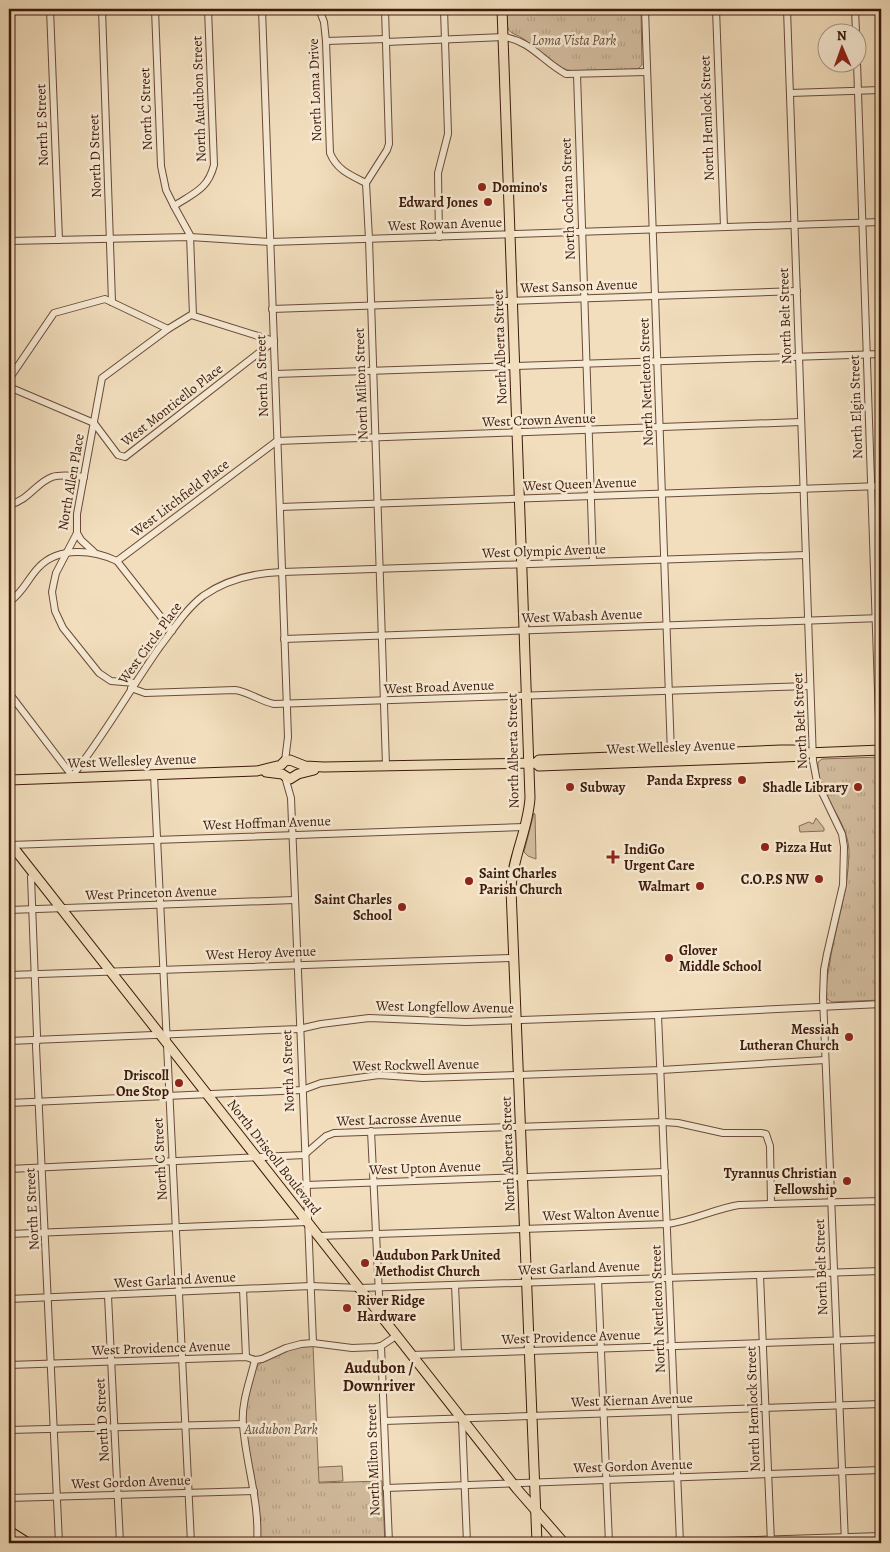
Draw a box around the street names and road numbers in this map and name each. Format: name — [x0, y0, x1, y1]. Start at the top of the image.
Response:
street label: North Audubon Street — [187, 35, 211, 163]
street label: North Loma Drive — [304, 38, 326, 142]
street label: North Hemlock Street — [695, 54, 719, 181]
street label: North C Street — [135, 67, 157, 151]
street label: North E Street — [31, 83, 53, 167]
street label: North D Street — [84, 113, 106, 198]
street label: North Cochran Street — [556, 137, 580, 261]
street label: West Rowan Avenue — [386, 213, 503, 236]
street label: North Belt Street — [774, 267, 796, 365]
street label: West Sanson Avenue — [519, 274, 638, 298]
street label: North Alberta Street — [488, 289, 512, 405]
street label: North Nettleton Street — [634, 317, 658, 447]
street label: North Milton Street — [350, 327, 372, 441]
street label: North A Street — [251, 334, 273, 417]
street label: North Elgin Street — [845, 354, 867, 460]
street label: West Monticello Place — [116, 359, 227, 451]
street label: West Crown Avenue — [481, 409, 596, 432]
street label: North Allen Place — [53, 432, 89, 532]
street label: West Litchfield Place — [126, 455, 233, 542]
street label: West Queen Avenue — [522, 473, 637, 496]
street label: West Olympic Avenue — [481, 539, 606, 563]
street label: West Circle Place — [113, 598, 186, 689]
street label: West Wabash Avenue — [520, 604, 643, 628]
street label: North Belt Street — [788, 672, 812, 770]
street label: West Broad Avenue — [383, 676, 494, 698]
street label: North Alberta Street — [502, 693, 524, 809]
street label: West Wellesley Avenue — [605, 735, 736, 759]
street label: West Wellesley Avenue — [66, 749, 197, 773]
street label: West Hoffman Avenue — [202, 811, 331, 835]
street label: West Princeton Avenue — [84, 881, 217, 905]
street label: West Heroy Avenue — [204, 942, 317, 964]
street label: West Longfellow Avenue — [375, 996, 514, 1018]
street label: North A Street — [277, 1029, 299, 1112]
street label: West Rockwell Avenue — [352, 1054, 479, 1076]
street label: North Driscoll Boulevard — [223, 1095, 325, 1219]
street label: North Alberta Street — [496, 1096, 520, 1212]
street label: West Lacrosse Avenue — [335, 1107, 462, 1131]
street label: North C Street — [148, 1117, 172, 1201]
street label: West Upton Avenue — [368, 1157, 481, 1179]
street label: North E Street — [20, 1167, 44, 1251]
street label: West Walton Avenue — [541, 1202, 660, 1226]
street label: North Belt Street — [810, 1218, 832, 1316]
street label: North Nettleton Street — [646, 1244, 670, 1374]
street label: West Garland Avenue — [517, 1256, 640, 1280]
street label: West Garland Avenue — [113, 1267, 236, 1293]
street label: West Providence Avenue — [500, 1325, 641, 1349]
street label: West Providence Avenue — [90, 1336, 231, 1360]
street label: North Hemlock Street — [741, 1345, 765, 1472]
street label: North D Street — [90, 1377, 114, 1462]
street label: West Kiernan Avenue — [570, 1388, 693, 1412]
street label: North Milton Street — [362, 1403, 384, 1517]
street label: West Gordon Avenue — [572, 1454, 693, 1478]
street label: West Gordon Avenue — [70, 1470, 191, 1494]

